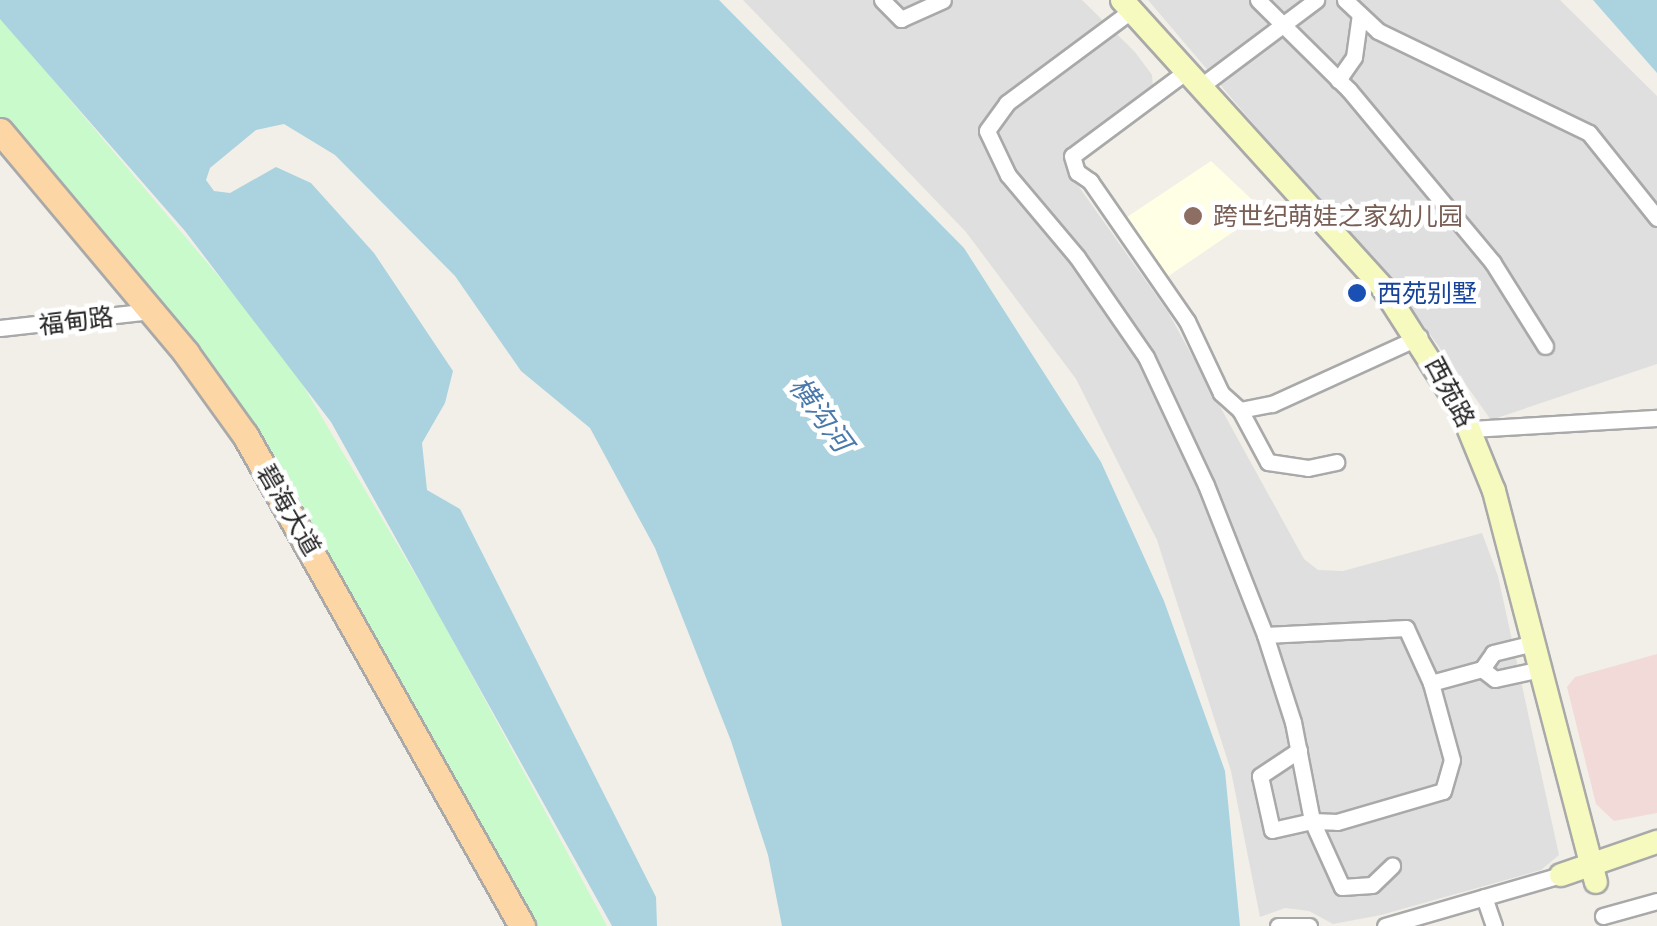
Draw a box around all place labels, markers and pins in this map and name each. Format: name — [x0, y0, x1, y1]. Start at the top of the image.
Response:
place label: 跨世纪萌娃之家幼儿园 — [1213, 201, 1463, 231]
marker: 跨世纪萌娃之家幼儿园 — [1182, 205, 1204, 227]
place label: 西苑别墅 — [1377, 278, 1477, 308]
marker: 西苑别墅 — [1346, 282, 1368, 304]

